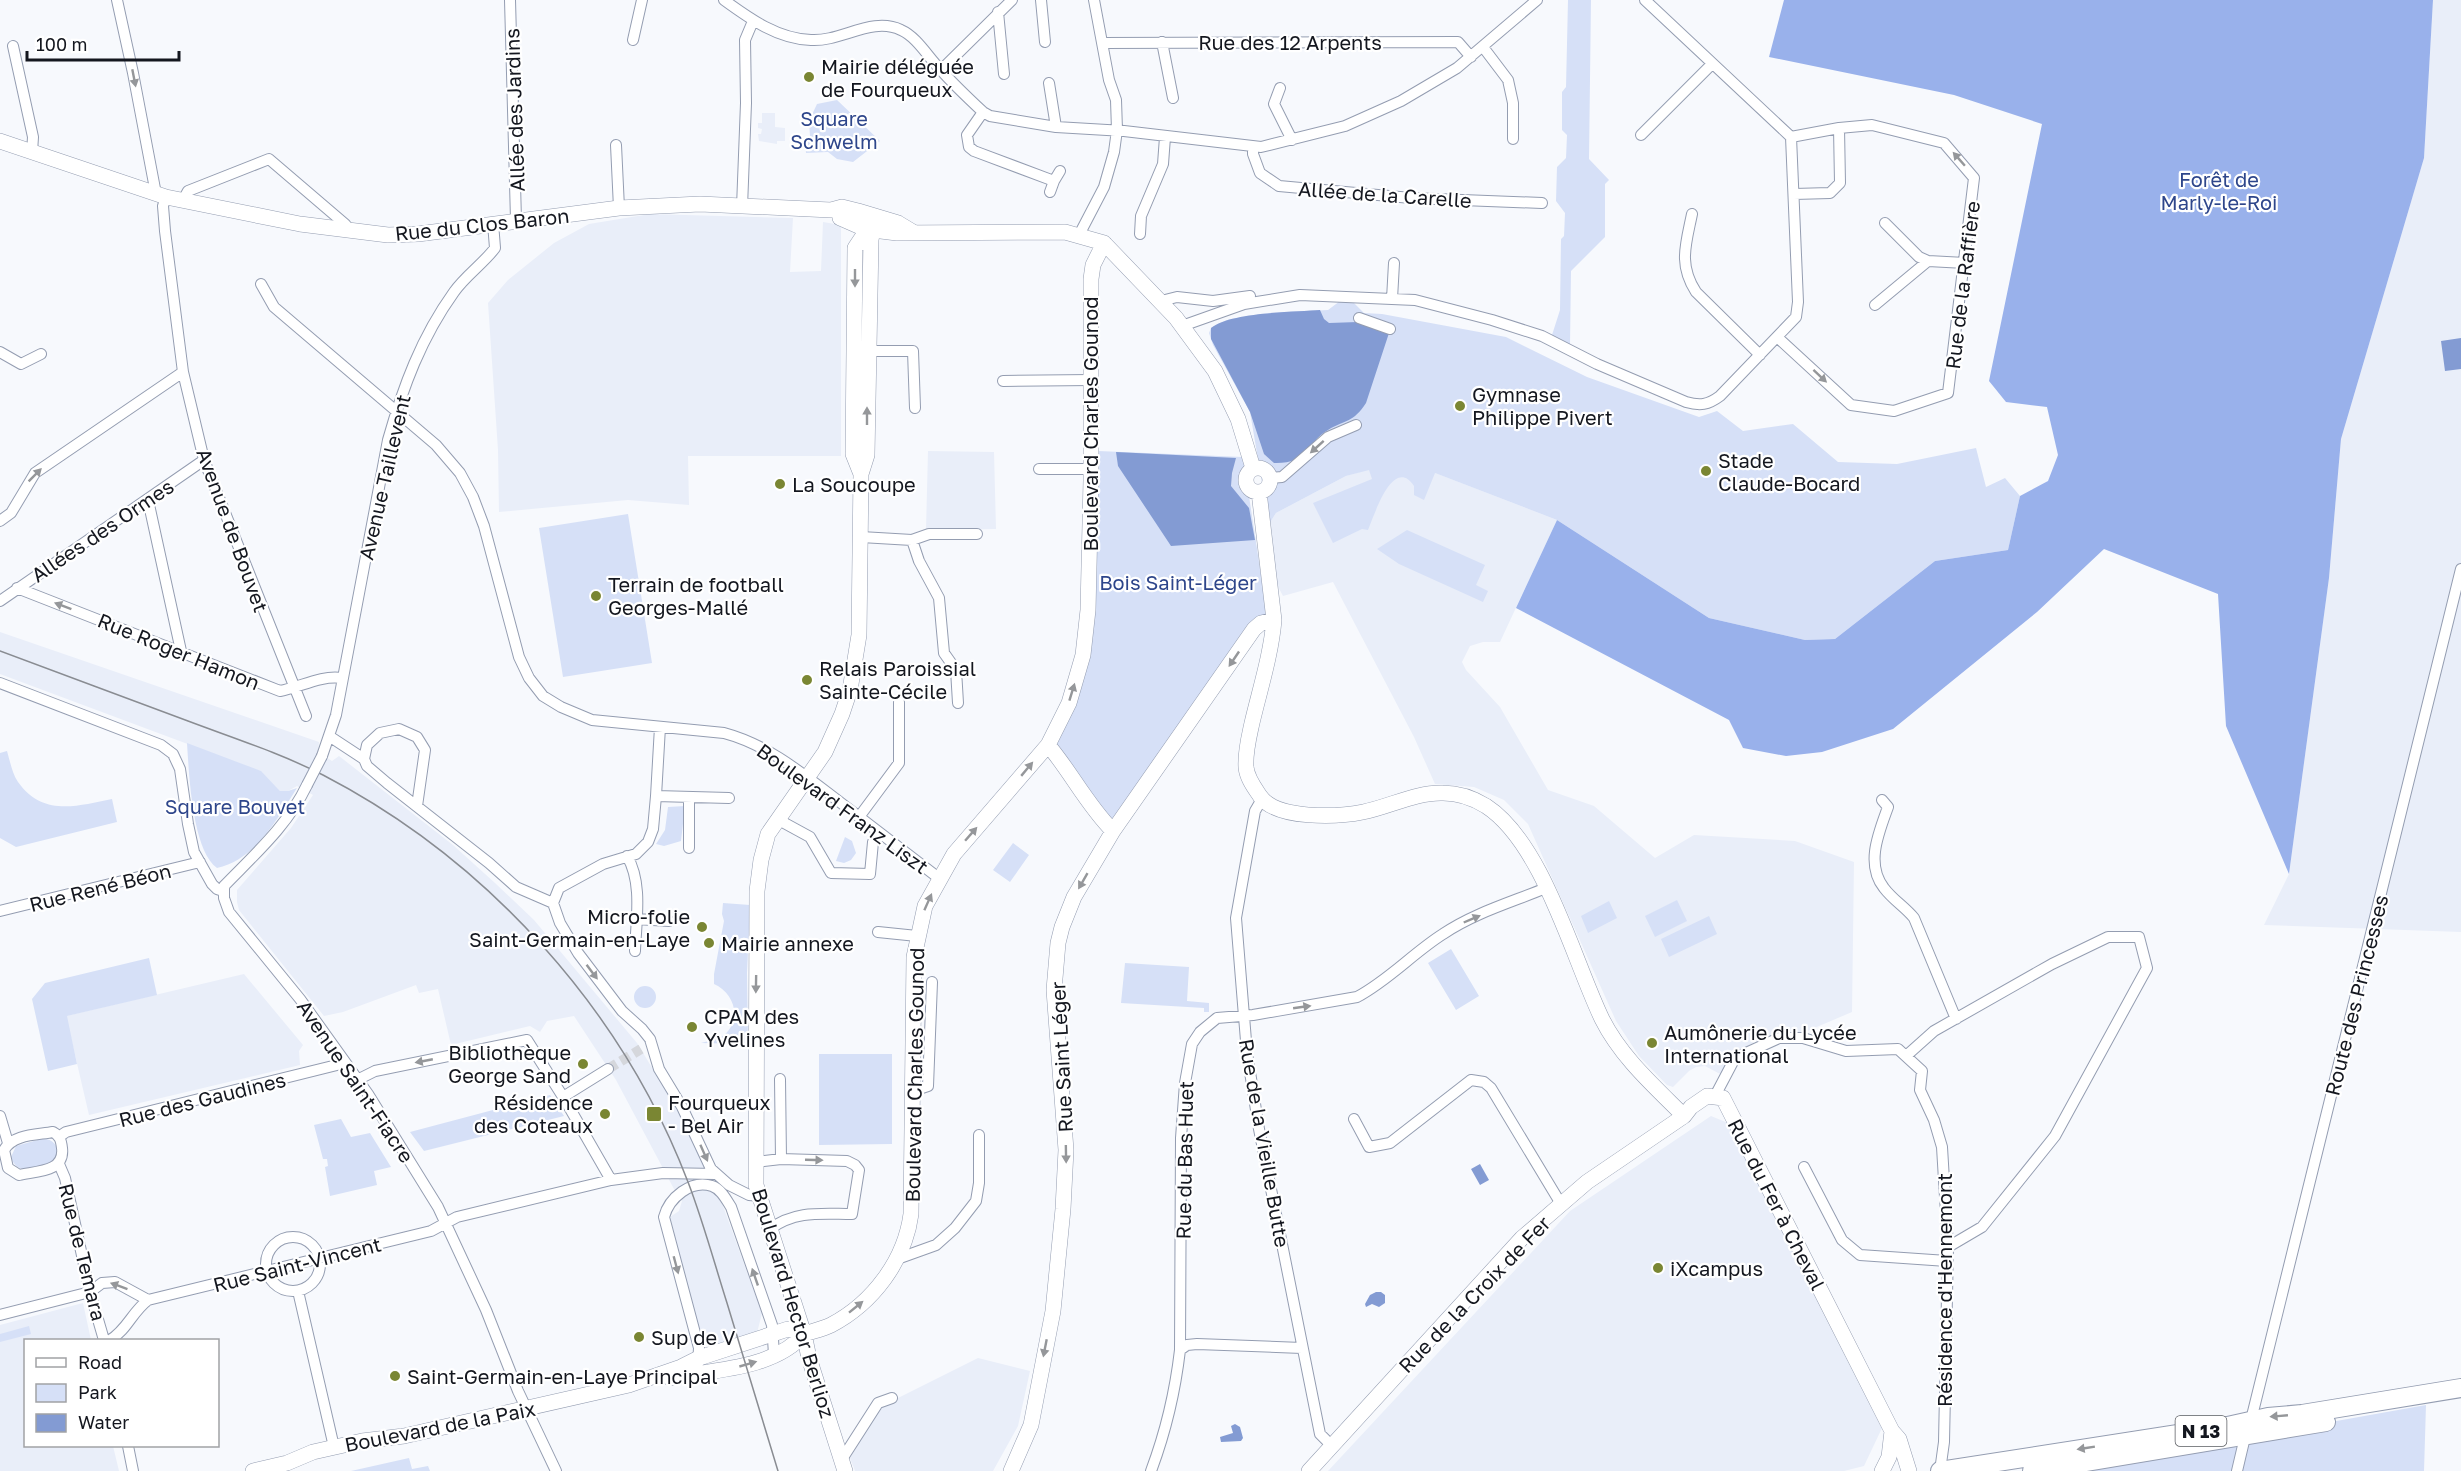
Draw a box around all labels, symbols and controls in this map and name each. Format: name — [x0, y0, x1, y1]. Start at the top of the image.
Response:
scale bar — [27, 24, 178, 62]
street label: Allée des Jardins — [499, 28, 529, 192]
street label: Rue des 12 Arpents — [1198, 30, 1382, 54]
text: 100 m — [36, 33, 87, 55]
place label: Mairie déléguée de Fourqueux — [821, 54, 974, 101]
one-way arrow — [130, 68, 139, 87]
marker: Mairie déléguée de Fourqueux — [802, 70, 816, 84]
park label: Square Schwelm — [790, 106, 878, 153]
one-way arrow — [1952, 151, 1965, 167]
park label: Forêt de Marly-le-Roi — [2161, 167, 2277, 214]
street label: Allée de la Carelle — [1298, 176, 1472, 212]
street label: Rue de la Raffière — [1940, 200, 1984, 370]
street label: Rue du Clos Baron — [394, 203, 570, 245]
one-way arrow — [850, 269, 860, 288]
street label: Boulevard Charles Gounod — [1078, 297, 1102, 551]
one-way arrow — [1812, 369, 1827, 383]
place label: Gymnase Philippe Pivert — [1472, 382, 1613, 429]
street label: Avenue Taillevent — [353, 392, 415, 562]
marker: Gymnase Philippe Pivert — [1453, 399, 1467, 413]
one-way arrow — [862, 407, 872, 426]
one-way arrow — [1309, 440, 1324, 454]
street label: Avenue de Bouvet — [192, 445, 274, 615]
place label: Stade Claude-Bocard — [1718, 448, 1860, 495]
marker: Stade Claude-Bocard — [1699, 464, 1713, 478]
one-way arrow — [28, 468, 42, 483]
place label: La Soucoupe — [792, 472, 916, 496]
street label: Allées des Ormes — [26, 474, 178, 586]
marker: La Soucoupe — [773, 477, 787, 491]
park label: Bois Saint-Léger — [1099, 570, 1257, 594]
place label: Terrain de football Georges-Mallé — [608, 572, 784, 619]
marker: Terrain de football Georges-Mallé — [589, 589, 603, 603]
one-way arrow — [53, 600, 71, 610]
street label: Rue Roger Hamon — [95, 608, 263, 694]
one-way arrow — [1228, 651, 1240, 667]
place label: Relais Paroissial Sainte-Cécile — [819, 656, 976, 703]
marker: Relais Paroissial Sainte-Cécile — [800, 673, 814, 687]
one-way arrow — [1068, 683, 1077, 701]
street label: Boulevard Franz Liszt — [753, 738, 933, 878]
one-way arrow — [1021, 761, 1034, 777]
park label: Square Bouvet — [165, 794, 305, 818]
one-way arrow — [964, 827, 977, 842]
street label: Rue René Béon — [27, 858, 173, 916]
one-way arrow — [1078, 873, 1088, 890]
one-way arrow — [923, 892, 933, 910]
street label: Route des Princesses — [2319, 892, 2393, 1098]
place label: Micro-folie Saint-Germain-en-Laye — [469, 904, 690, 951]
one-way arrow — [1463, 914, 1481, 924]
marker: Micro-folie Saint-Germain-en-Laye — [695, 920, 709, 934]
place label: Mairie annexe — [721, 931, 854, 955]
marker: Mairie annexe — [702, 936, 716, 950]
street label: Boulevard Charles Gounod — [900, 947, 928, 1203]
one-way arrow — [586, 963, 598, 979]
one-way arrow — [751, 974, 761, 993]
street label: Rue Saint Léger — [1045, 981, 1077, 1133]
street label: Avenue Saint-Fiacre — [293, 995, 419, 1167]
one-way arrow — [1293, 1003, 1312, 1012]
place label: CPAM des Yvelines — [704, 1004, 799, 1051]
marker: CPAM des Yvelines — [685, 1020, 699, 1034]
place label: Aumônerie du Lycée International — [1664, 1020, 1857, 1067]
marker: Aumônerie du Lycée International — [1645, 1036, 1659, 1050]
street label: Rue de la Vieille Butte — [1235, 1037, 1295, 1249]
place label: Bibliothèque George Sand — [448, 1040, 571, 1087]
one-way arrow — [414, 1057, 433, 1066]
marker: Bibliothèque George Sand — [576, 1057, 590, 1071]
street label: Rue des Gaudines — [116, 1067, 288, 1131]
street label: Rue du Bas Huet — [1171, 1081, 1197, 1239]
place label: Résidence des Coteaux — [474, 1090, 593, 1137]
place label: Fourqueux - Bel Air — [668, 1090, 771, 1137]
marker: Fourqueux - Bel Air — [645, 1105, 663, 1123]
marker: Résidence des Coteaux — [598, 1107, 612, 1121]
street label: Rue du Fer à Cheval — [1723, 1114, 1831, 1294]
one-way arrow — [699, 1144, 708, 1161]
one-way arrow — [1061, 1145, 1071, 1164]
one-way arrow — [805, 1155, 824, 1165]
street label: Résidence d'Hennemont — [1932, 1173, 1956, 1407]
street label: Rue de Temara — [54, 1181, 112, 1323]
street label: Boulevard Hector Berlioz — [748, 1185, 840, 1421]
street label: Rue de la Croix de Fer — [1393, 1211, 1555, 1377]
street label: Rue Saint-Vincent — [210, 1232, 384, 1296]
one-way arrow — [672, 1256, 682, 1274]
place label: iXcampus — [1670, 1256, 1763, 1280]
marker: iXcampus — [1651, 1261, 1665, 1275]
one-way arrow — [750, 1268, 760, 1286]
one-way arrow — [109, 1281, 127, 1291]
one-way arrow — [848, 1302, 863, 1314]
place label: Sup de V — [651, 1325, 736, 1349]
marker: Sup de V — [632, 1330, 646, 1344]
legend — [24, 1339, 219, 1447]
one-way arrow — [1040, 1339, 1050, 1357]
text: Road — [78, 1351, 122, 1373]
one-way arrow — [739, 1359, 757, 1368]
place label: Saint-Germain-en-Laye Principal — [407, 1364, 718, 1388]
marker: Saint-Germain-en-Laye Principal — [388, 1369, 402, 1383]
text: Park — [78, 1381, 117, 1403]
street label: Boulevard de la Paix — [343, 1396, 537, 1456]
text: Water — [78, 1411, 129, 1433]
one-way arrow — [2269, 1411, 2288, 1421]
road number: N 13 — [2176, 1416, 2226, 1446]
one-way arrow — [2077, 1444, 2096, 1453]

